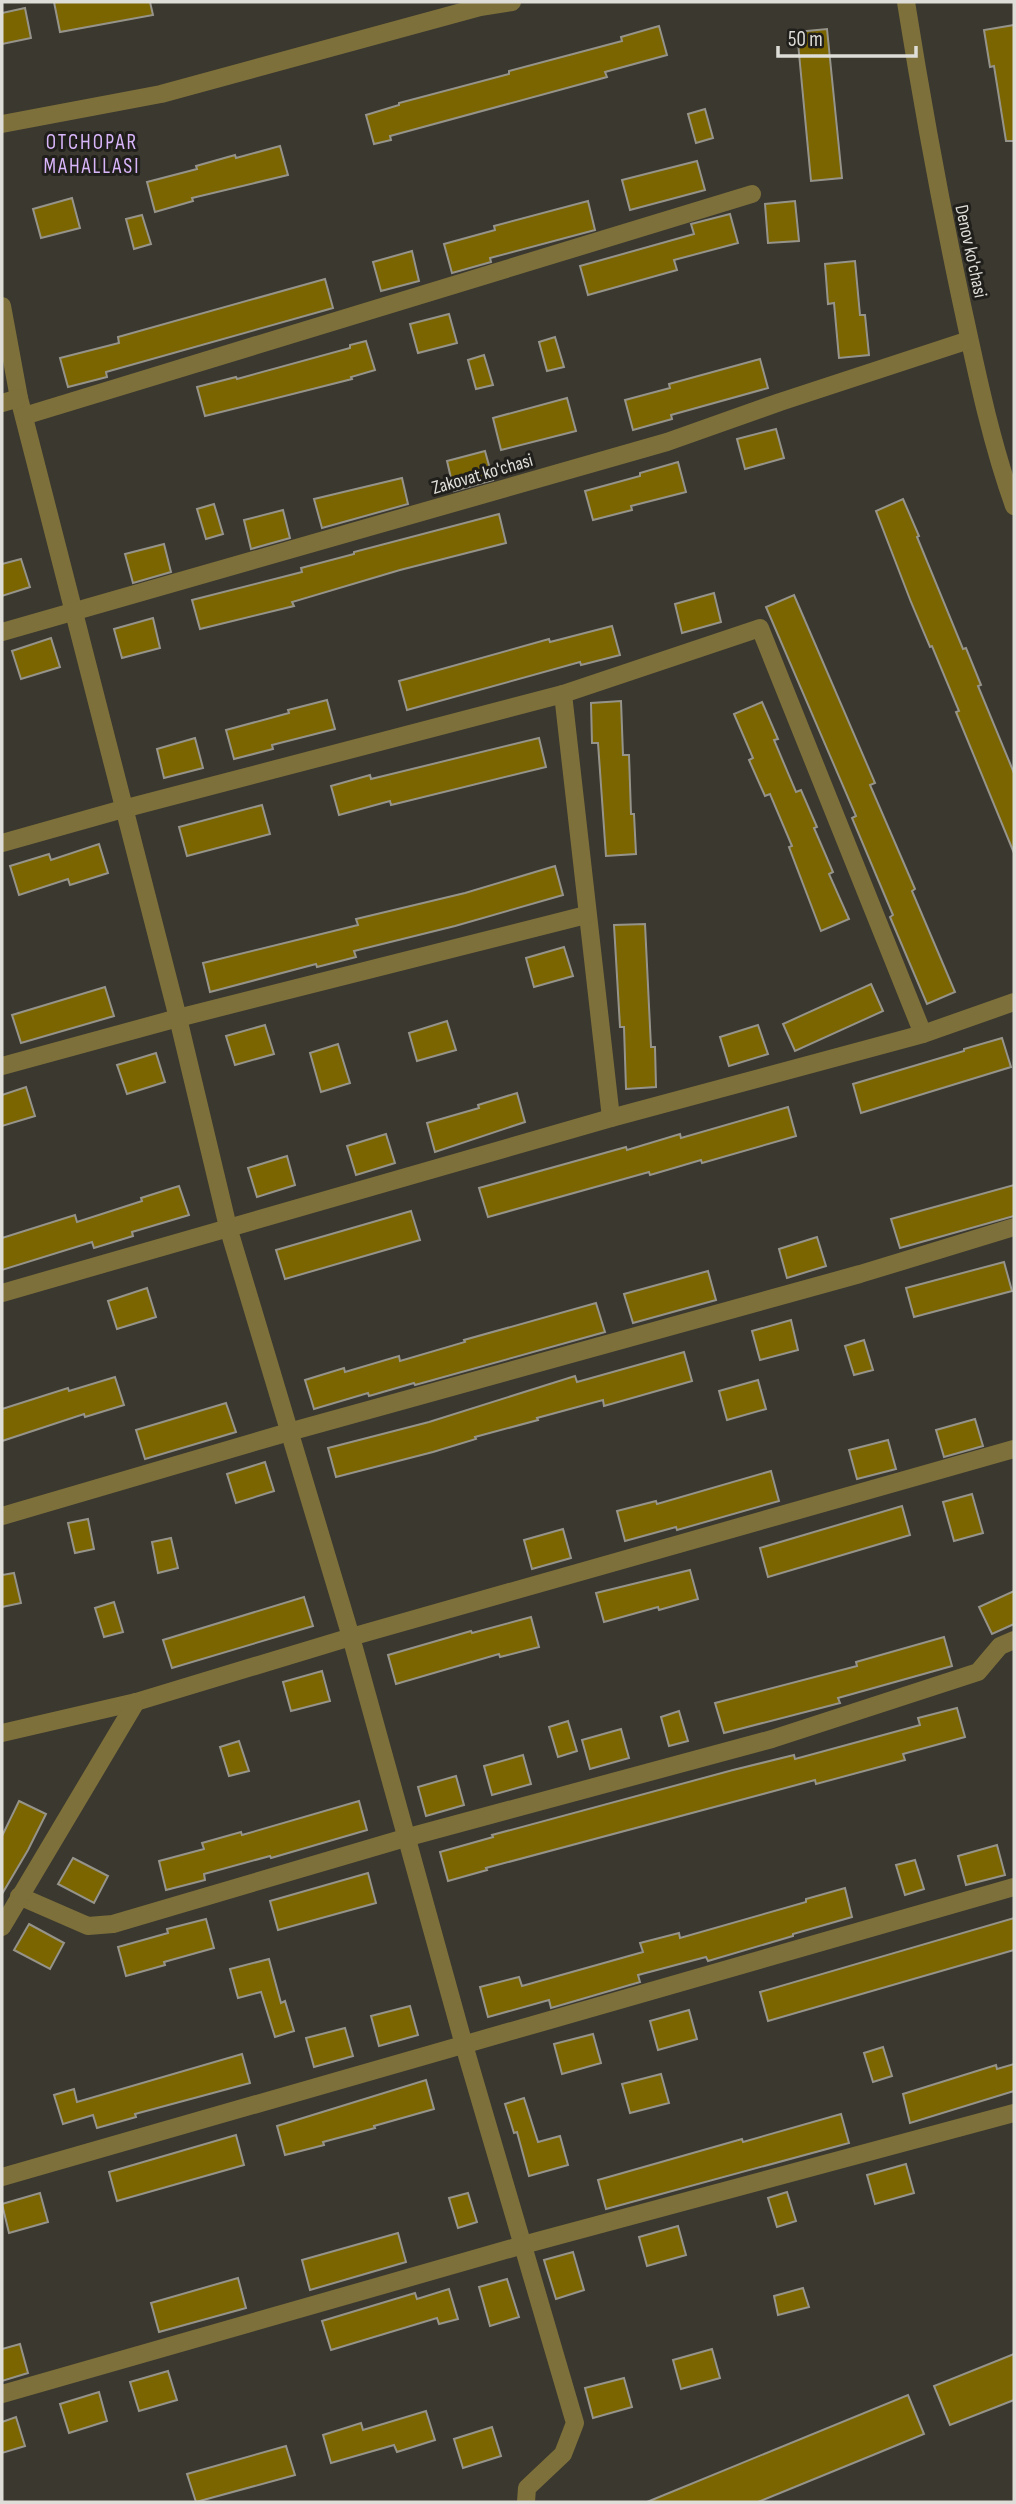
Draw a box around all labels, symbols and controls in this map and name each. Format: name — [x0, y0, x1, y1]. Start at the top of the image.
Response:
scale bar — [778, 14, 916, 58]
text: 50 m — [788, 27, 823, 52]
district label: OTCHOPAR MAHALLASI — [43, 130, 141, 179]
street label: Denov ko'chasi — [949, 203, 992, 300]
street label: Zakovat ko'chasi — [429, 449, 536, 500]

